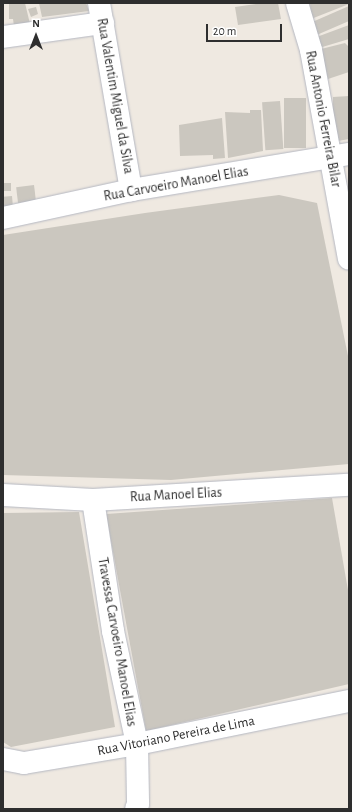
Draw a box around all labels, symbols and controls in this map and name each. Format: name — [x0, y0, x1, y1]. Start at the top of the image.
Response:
north arrow — [16, 16, 56, 56]
scale bar — [208, 16, 284, 42]
street label: Rua Valentim Miguel da Silva — [93, 17, 137, 175]
text: N — [32, 18, 40, 29]
text: 20 m — [213, 25, 236, 37]
street label: Rua Antonio Ferreira Bilar — [302, 49, 344, 189]
street label: Rua Carvoeiro Manoel Elias — [102, 163, 250, 205]
street label: Rua Manoel Elias — [130, 484, 222, 506]
street label: Travessa Carvoeiro Manoel Elias — [94, 556, 140, 728]
street label: Rua Vitoriano Pereira de Lima — [96, 712, 256, 760]

